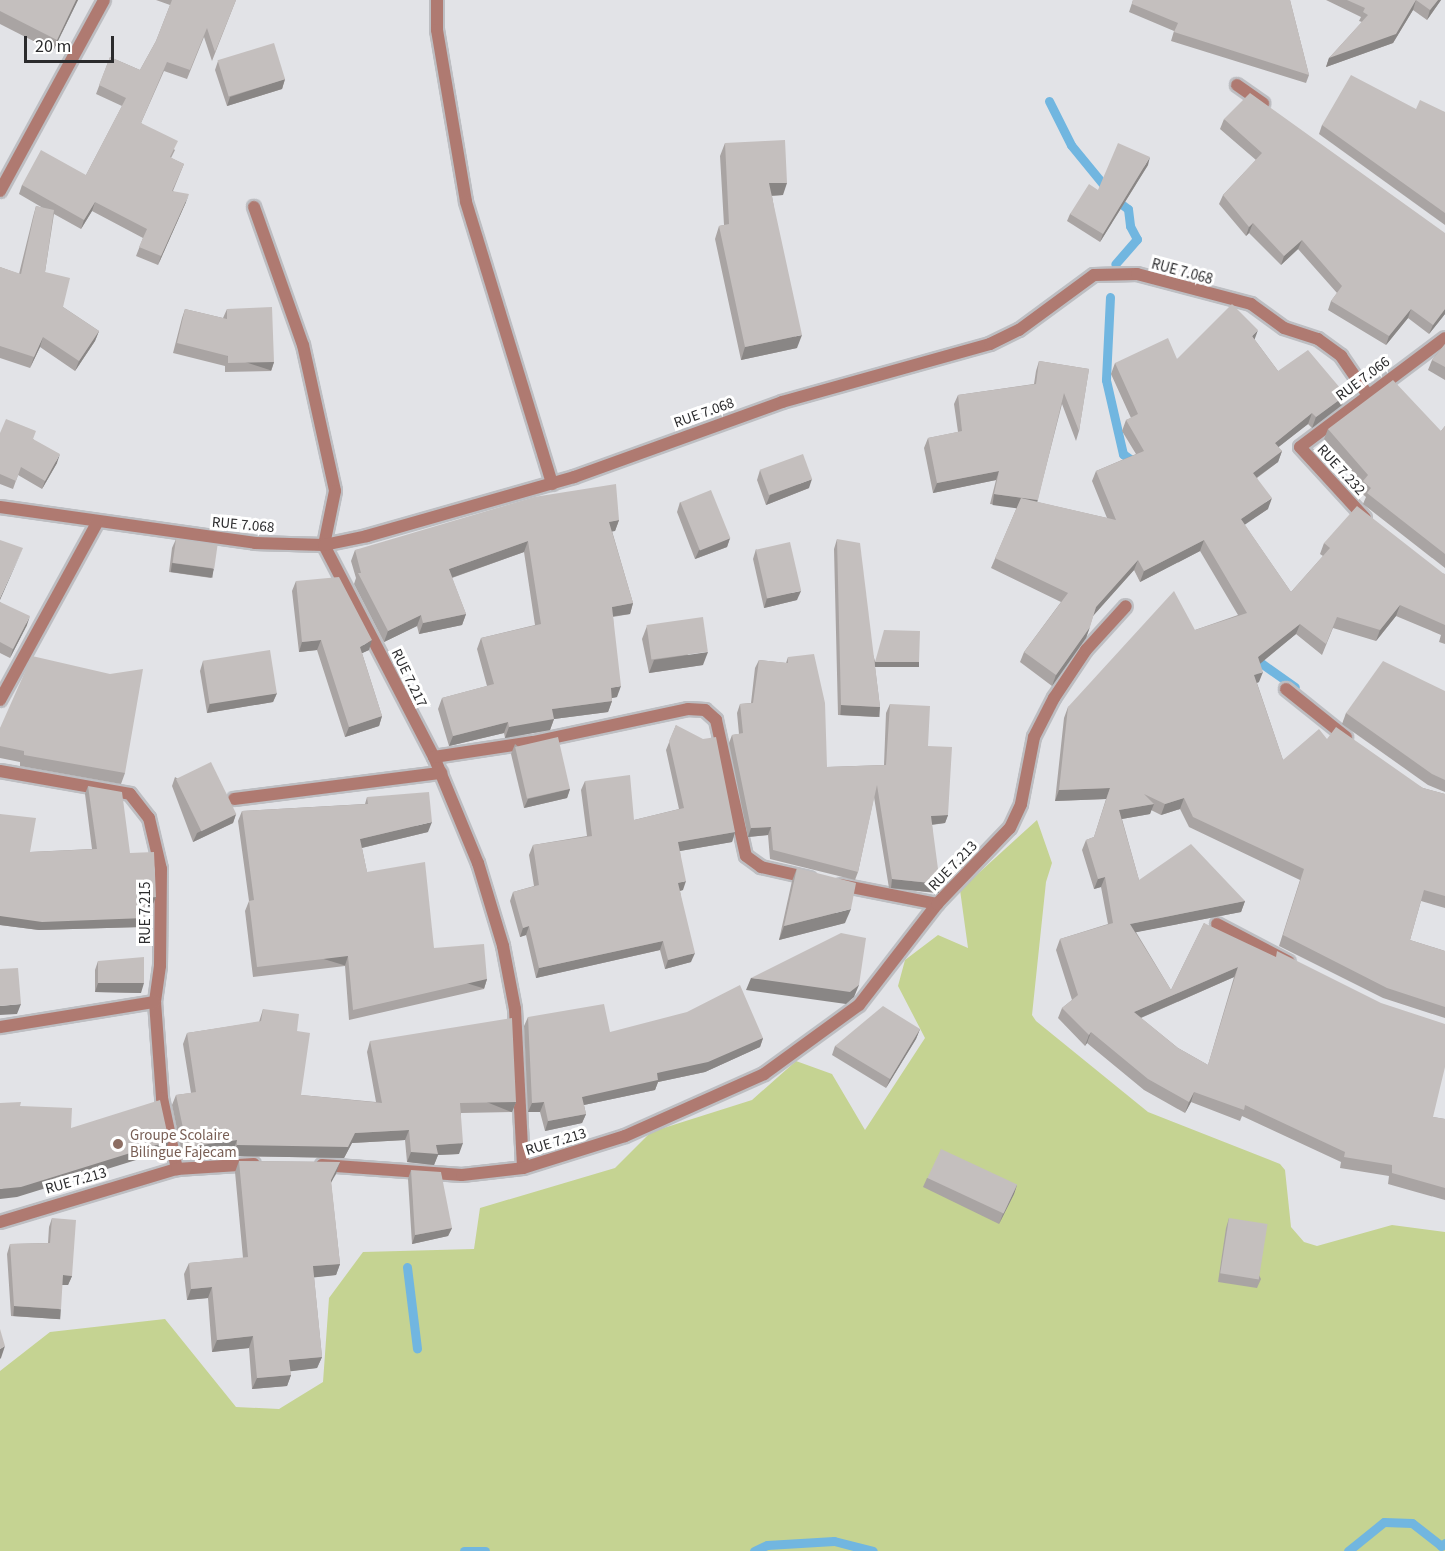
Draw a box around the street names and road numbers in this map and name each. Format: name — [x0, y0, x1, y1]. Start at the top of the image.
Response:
street label: RUE 7.068 — [1149, 255, 1215, 289]
street label: RUE 7.066 — [1333, 353, 1393, 405]
street label: RUE 7.068 — [671, 394, 737, 432]
street label: RUE 7.232 — [1313, 441, 1369, 499]
street label: RUE 7.068 — [211, 513, 275, 537]
street label: RUE 7.217 — [387, 646, 431, 710]
street label: RUE 7.213 — [925, 837, 981, 895]
street label: RUE 7.215 — [137, 882, 155, 944]
street label: RUE 7.213 — [523, 1124, 589, 1160]
street label: RUE 7.213 — [43, 1164, 109, 1198]

